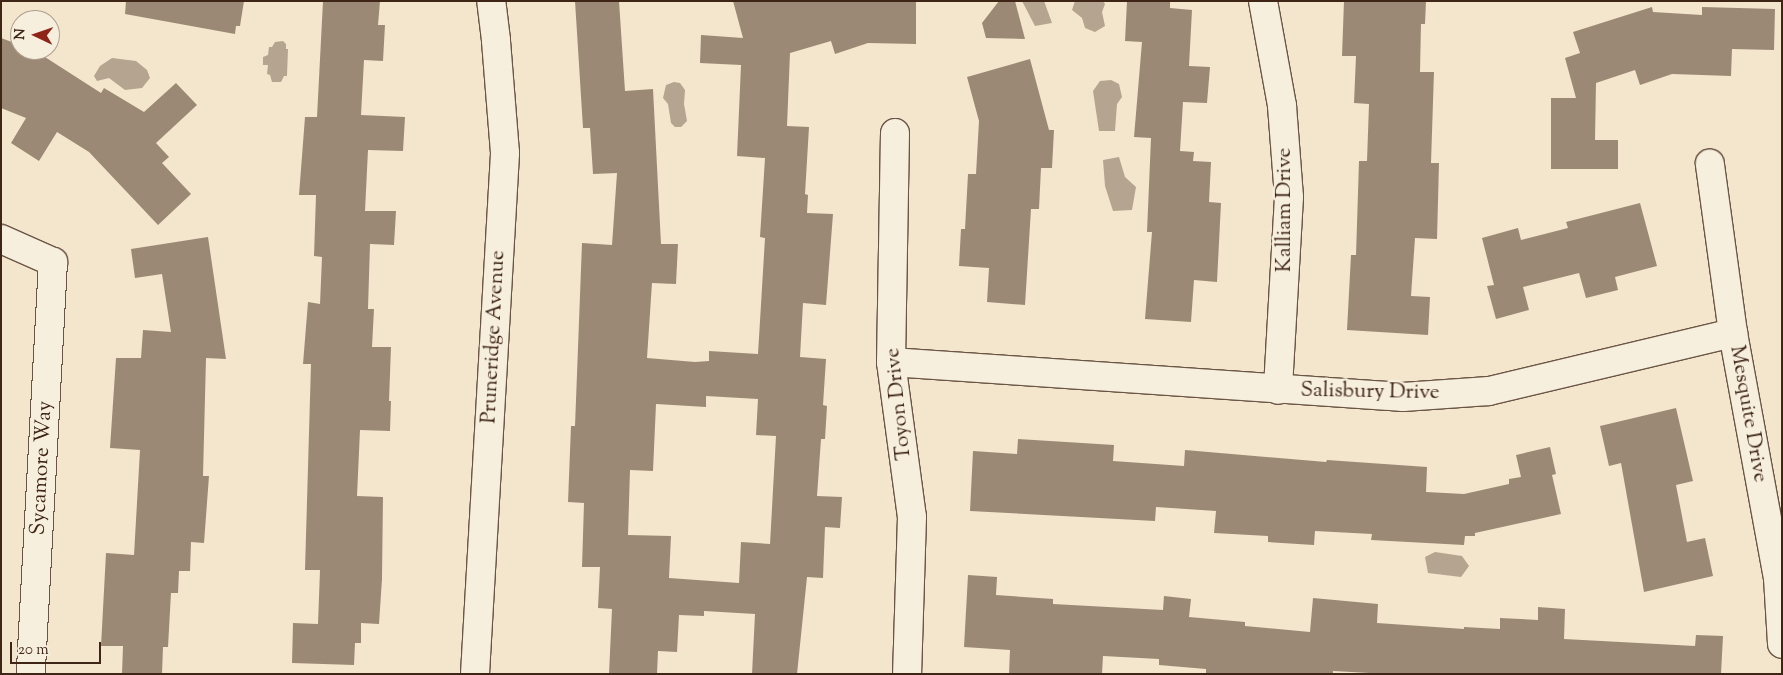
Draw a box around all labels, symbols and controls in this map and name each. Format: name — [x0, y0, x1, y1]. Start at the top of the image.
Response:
north arrow — [10, 10, 60, 60]
text: N — [11, 28, 31, 40]
street label: Kalliam Drive — [1272, 148, 1298, 272]
street label: Pruneridge Avenue — [477, 250, 511, 424]
street label: Mesquite Drive — [1724, 344, 1772, 484]
street label: Toyon Drive — [881, 347, 917, 461]
street label: Salisbury Drive — [1300, 378, 1440, 406]
street label: Sycamore Way — [26, 400, 58, 536]
scale bar — [12, 632, 104, 664]
text: 20 m — [18, 640, 49, 661]

